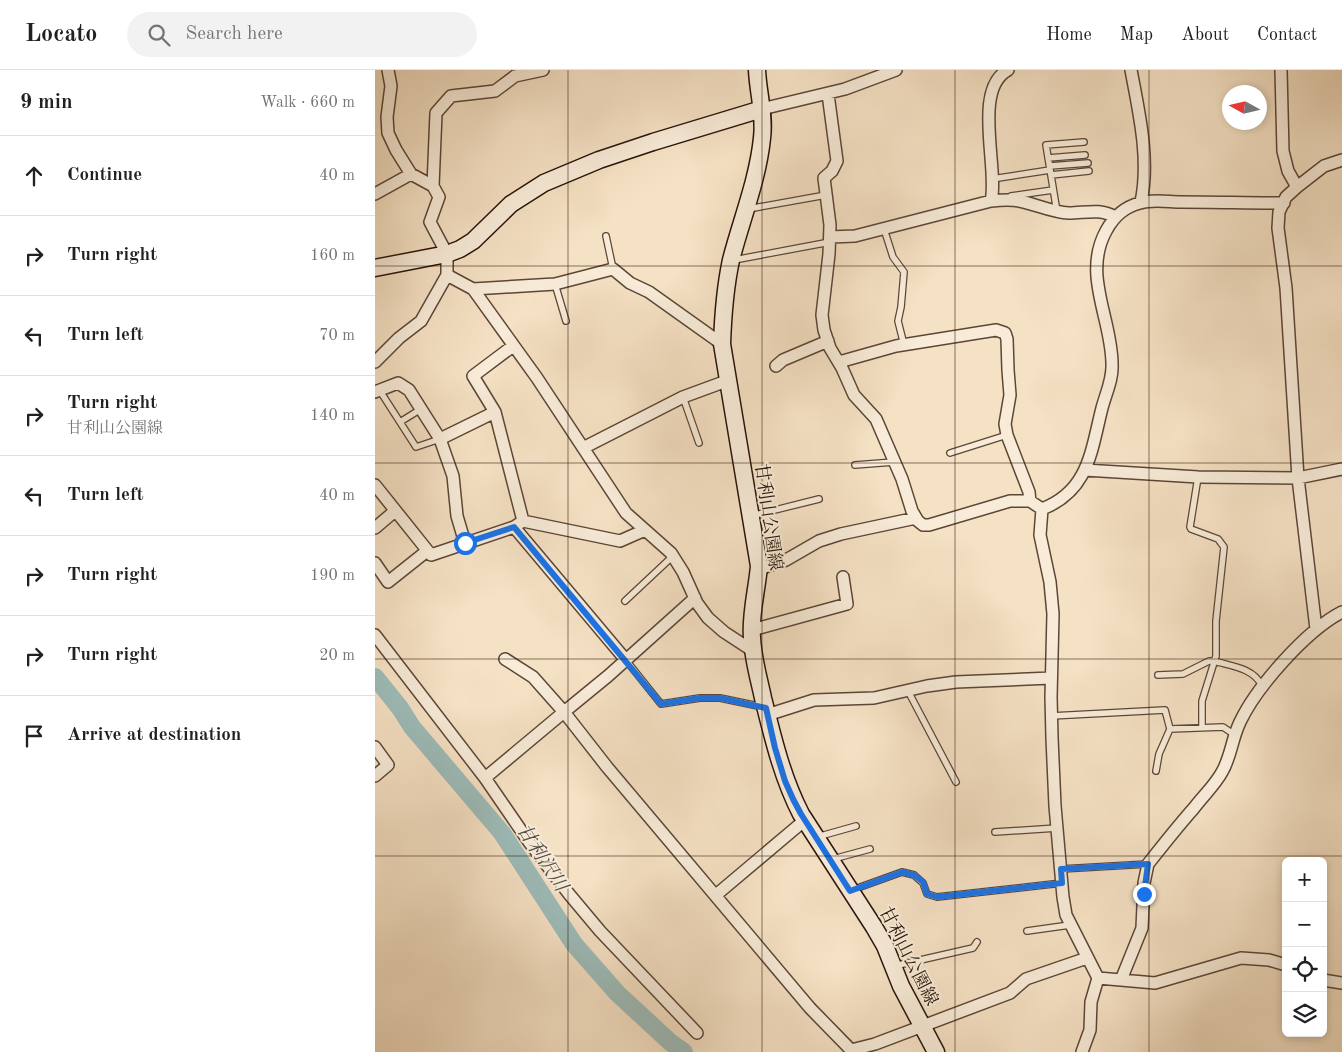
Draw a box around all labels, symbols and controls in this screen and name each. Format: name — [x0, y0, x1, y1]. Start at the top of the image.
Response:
search box — [127, 12, 477, 57]
icon: search — [145, 21, 173, 49]
text: Locato — [25, 23, 97, 47]
text: Search here — [185, 25, 283, 44]
text: Home — [1046, 26, 1092, 44]
text: Map — [1120, 26, 1153, 44]
text: About — [1181, 26, 1229, 44]
text: Contact — [1257, 26, 1317, 44]
north arrow — [1222, 85, 1267, 130]
text: 9 min — [20, 92, 73, 113]
text: Walk · 660 m — [260, 95, 355, 111]
icon: ahead — [20, 162, 48, 190]
text: Continue — [67, 166, 142, 185]
text: 40 m — [319, 168, 355, 184]
icon: right — [20, 242, 48, 270]
text: Turn right — [67, 246, 157, 265]
text: 160 m — [310, 248, 355, 264]
icon: left — [20, 322, 48, 350]
text: Turn left — [67, 326, 144, 345]
text: 70 m — [319, 328, 355, 344]
text: Turn right — [67, 394, 157, 413]
icon: right — [20, 402, 48, 430]
text: 140 m — [310, 408, 355, 424]
text: 甘利山公園線 — [67, 421, 163, 437]
street label: 甘利山公園線 — [752, 462, 786, 572]
icon: left — [20, 482, 48, 510]
text: Turn left — [67, 486, 144, 505]
text: 40 m — [319, 488, 355, 504]
route start — [454, 532, 477, 555]
icon: right — [20, 562, 48, 590]
text: Turn right — [67, 566, 157, 585]
text: 190 m — [310, 568, 355, 584]
icon: right — [20, 642, 48, 670]
text: Turn right — [67, 646, 157, 665]
text: 20 m — [319, 648, 355, 664]
icon: arrive — [20, 722, 48, 750]
text: Arrive at destination — [67, 726, 241, 745]
water label: 甘利沢川 — [512, 820, 572, 897]
map controls — [1282, 857, 1327, 1037]
button: + — [1282, 857, 1327, 902]
route end — [1133, 883, 1156, 906]
button: − — [1282, 902, 1327, 947]
street label: 甘利山公園線 — [876, 903, 942, 1009]
button: locate — [1282, 947, 1327, 992]
button: layers — [1282, 992, 1327, 1037]

